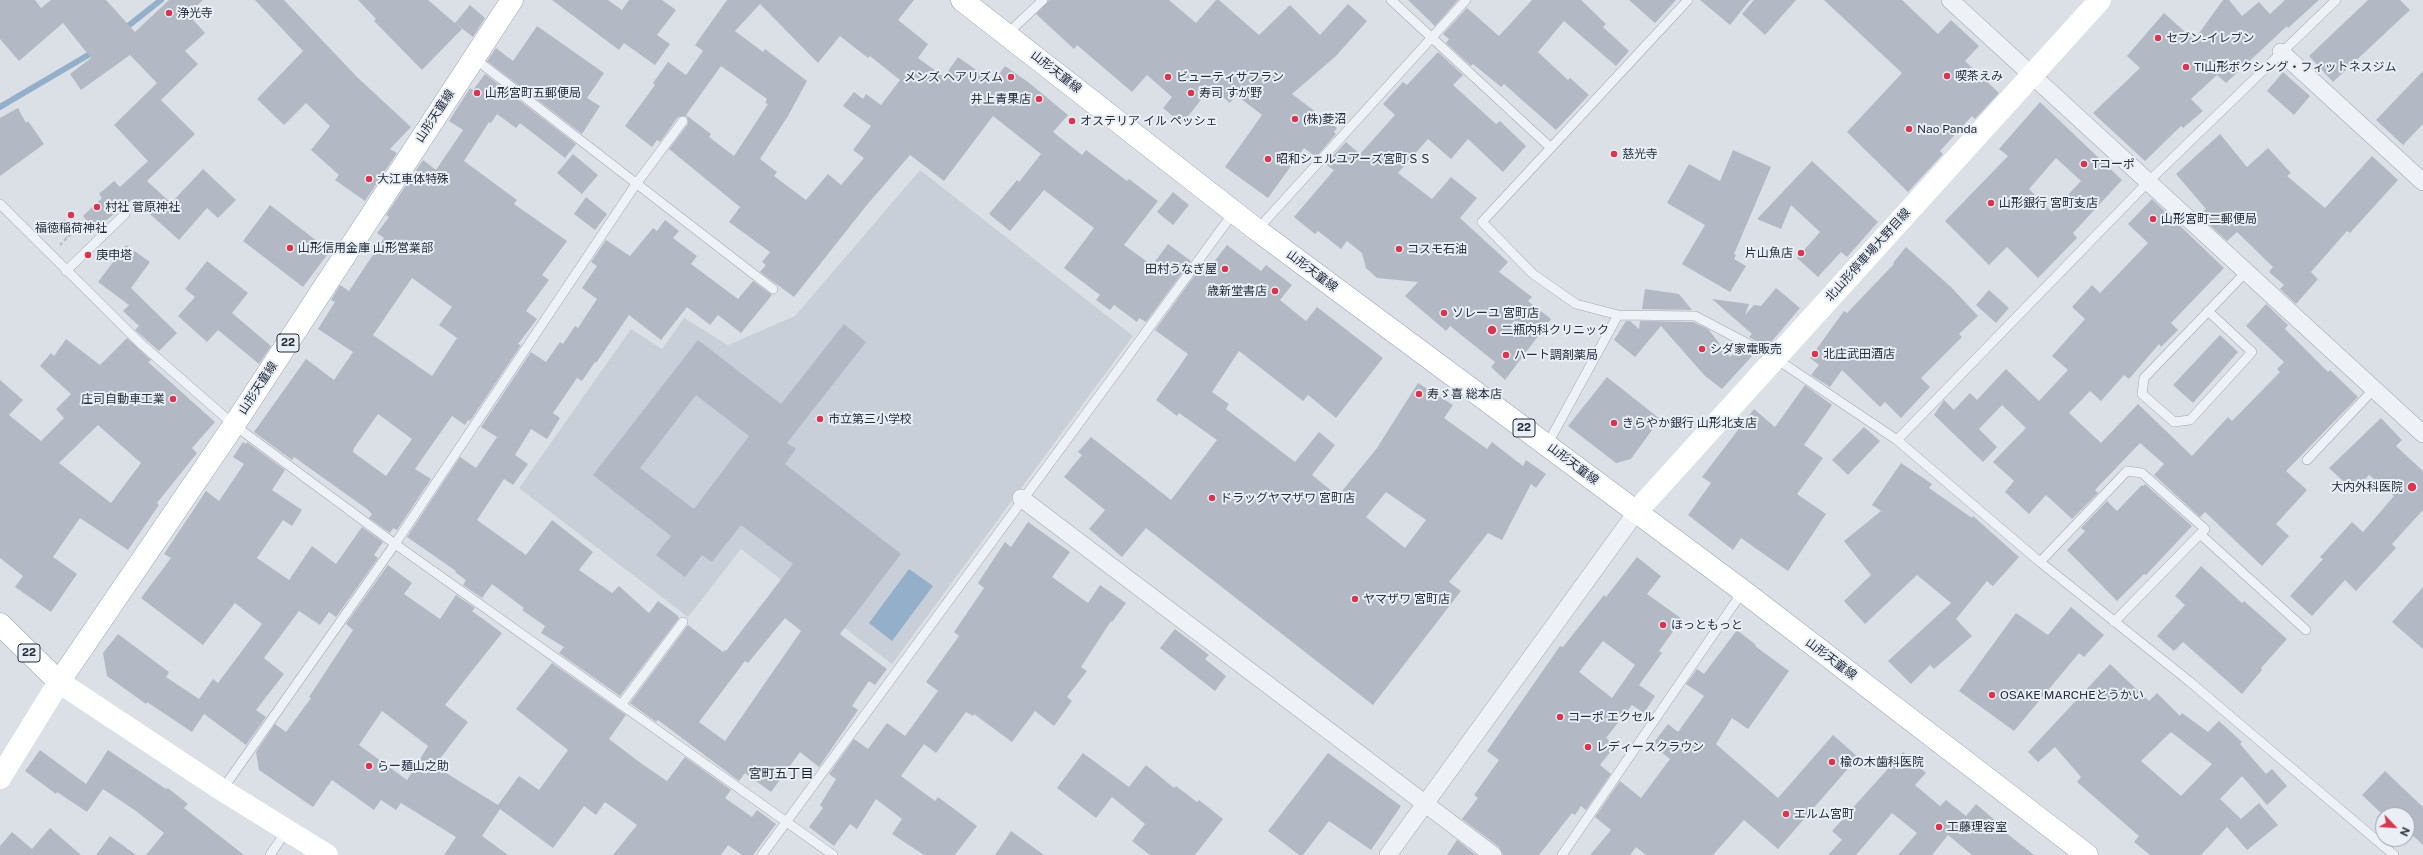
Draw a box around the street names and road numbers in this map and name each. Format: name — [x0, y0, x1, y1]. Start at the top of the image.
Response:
street label: 山形天童線 — [1028, 48, 1084, 96]
street label: 山形天童線 — [413, 87, 457, 145]
street label: 北山形停車場大野目線 — [1823, 206, 1913, 304]
street label: 山形天童線 — [1284, 247, 1340, 295]
road number: 22 — [277, 334, 299, 352]
street label: 山形天童線 — [236, 359, 280, 417]
road number: 22 — [1513, 419, 1535, 437]
street label: 山形天童線 — [1545, 440, 1601, 488]
street label: 山形天童線 — [1803, 635, 1859, 683]
road number: 22 — [18, 644, 40, 662]

